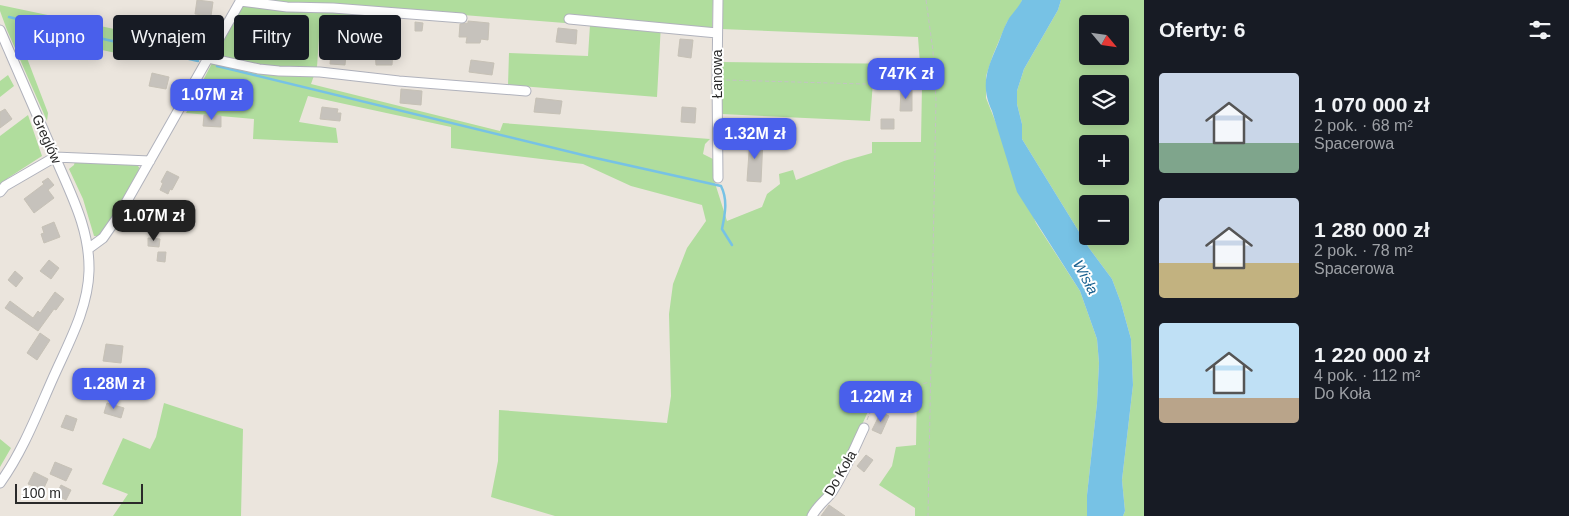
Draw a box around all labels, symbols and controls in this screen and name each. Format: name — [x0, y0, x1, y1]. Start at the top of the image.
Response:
chip: Kupno — [15, 15, 103, 60]
chip: Wynajem — [113, 15, 224, 60]
chip: Filtry — [234, 15, 309, 60]
chip: Nowe — [319, 15, 401, 60]
north arrow — [1079, 15, 1129, 65]
map controls — [1079, 15, 1129, 245]
icon: filters — [1526, 16, 1554, 44]
text: Oferty: 6 — [1159, 18, 1245, 41]
street label: Łanowa — [709, 49, 725, 99]
pin: 747K zł — [860, 58, 952, 100]
text: 747K zł — [878, 65, 934, 82]
button: layers — [1079, 75, 1129, 125]
pin: 1.07M zł — [160, 78, 264, 121]
text: 1.07M zł — [181, 86, 243, 103]
icon: home — [1199, 93, 1259, 153]
text: 1 070 000 zł — [1314, 93, 1430, 116]
street label: Greglów — [29, 112, 65, 167]
text: 2 pok. · 68 m² — [1314, 117, 1413, 134]
pin: 1.32M zł — [703, 118, 807, 160]
text: 1.32M zł — [724, 125, 786, 142]
button: + — [1079, 135, 1129, 185]
text: Spacerowa — [1314, 135, 1394, 152]
button: − — [1079, 195, 1129, 245]
pin: 1.07M zł — [102, 200, 206, 242]
text: 1.07M zł — [123, 207, 185, 224]
icon: home — [1199, 218, 1259, 278]
text: 1 280 000 zł — [1314, 218, 1430, 241]
text: 2 pok. · 78 m² — [1314, 242, 1413, 259]
water label: Wisła — [1070, 257, 1102, 297]
text: Spacerowa — [1314, 260, 1394, 277]
icon: home — [1199, 343, 1259, 403]
text: 1 220 000 zł — [1314, 343, 1430, 366]
text: 4 pok. · 112 m² — [1314, 367, 1420, 384]
pin: 1.28M zł — [62, 368, 166, 410]
text: 1.28M zł — [83, 375, 145, 392]
pin: 1.22M zł — [829, 380, 933, 423]
text: Do Koła — [1314, 385, 1371, 402]
text: 1.22M zł — [850, 388, 912, 405]
street label: Do Koła — [821, 447, 859, 499]
scale bar — [15, 481, 142, 504]
text: 100 m — [22, 485, 61, 501]

